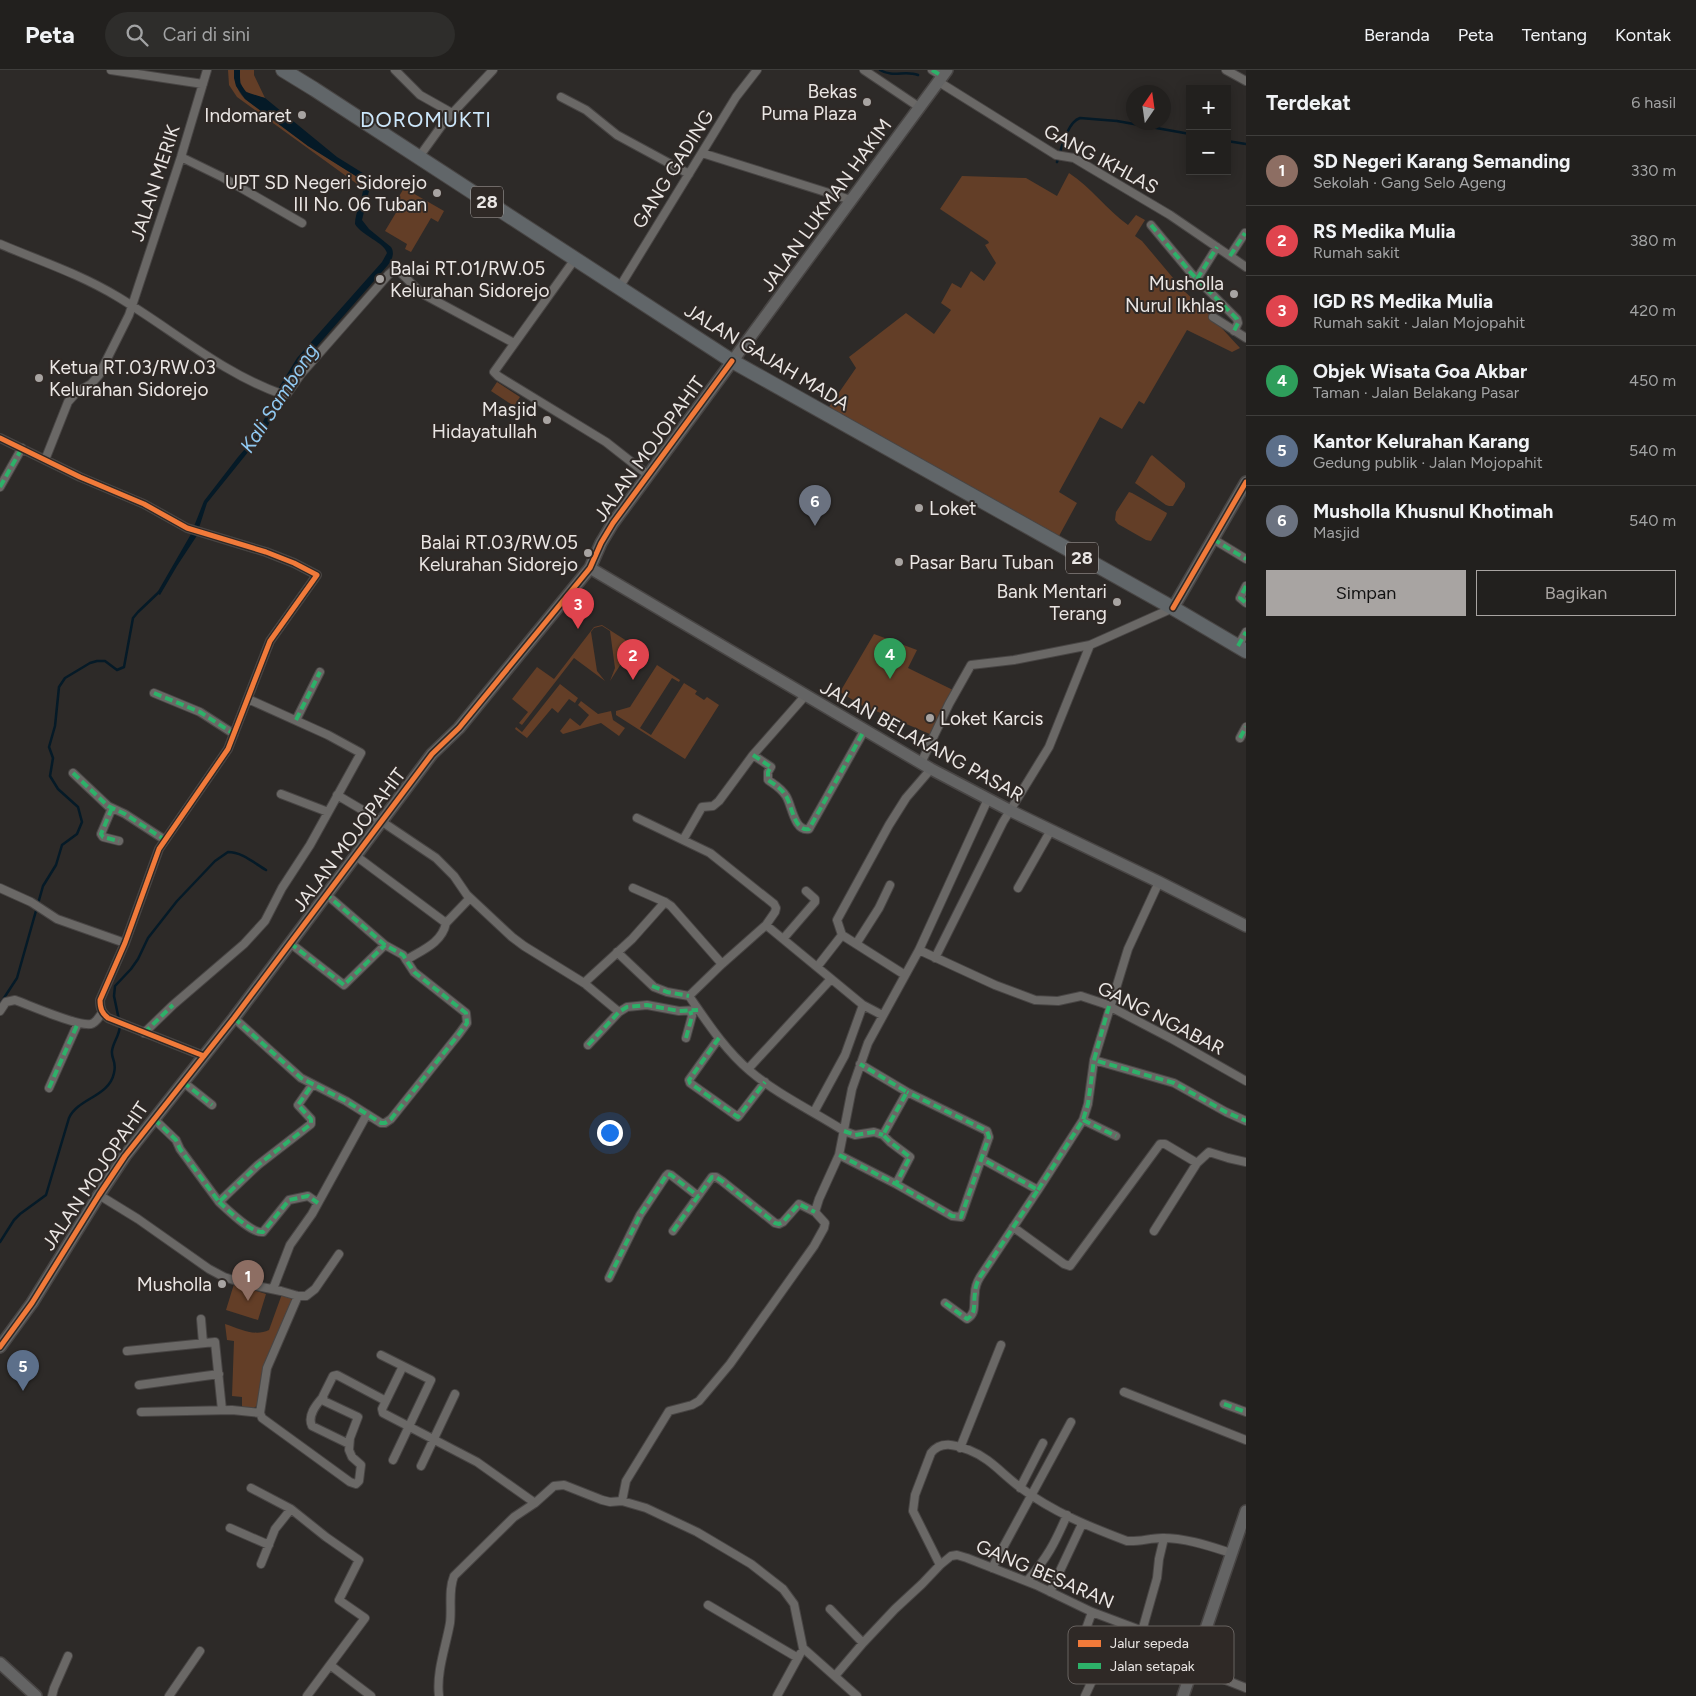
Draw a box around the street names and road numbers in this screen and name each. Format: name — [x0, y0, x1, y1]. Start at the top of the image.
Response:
street label: GANG GADING — [627, 105, 719, 233]
street label: JALAN LUKMAN HAKIM — [756, 114, 896, 296]
street label: GANG IKHLAS — [1040, 119, 1162, 199]
street label: JALAN MERIK — [125, 122, 185, 244]
road number: 28 — [471, 186, 503, 218]
street label: JALAN GAJAH MADA — [680, 299, 854, 415]
street label: JALAN MOJOPAHIT — [589, 371, 710, 526]
road number: 28 — [1066, 542, 1098, 573]
street label: JALAN BELAKANG PASAR — [816, 675, 1028, 807]
street label: JALAN MOJOPAHIT — [287, 763, 411, 916]
street label: GANG NGABAR — [1094, 976, 1228, 1060]
street label: JALAN MOJOPAHIT — [37, 1097, 153, 1255]
street label: GANG BESARAN — [972, 1535, 1118, 1613]

